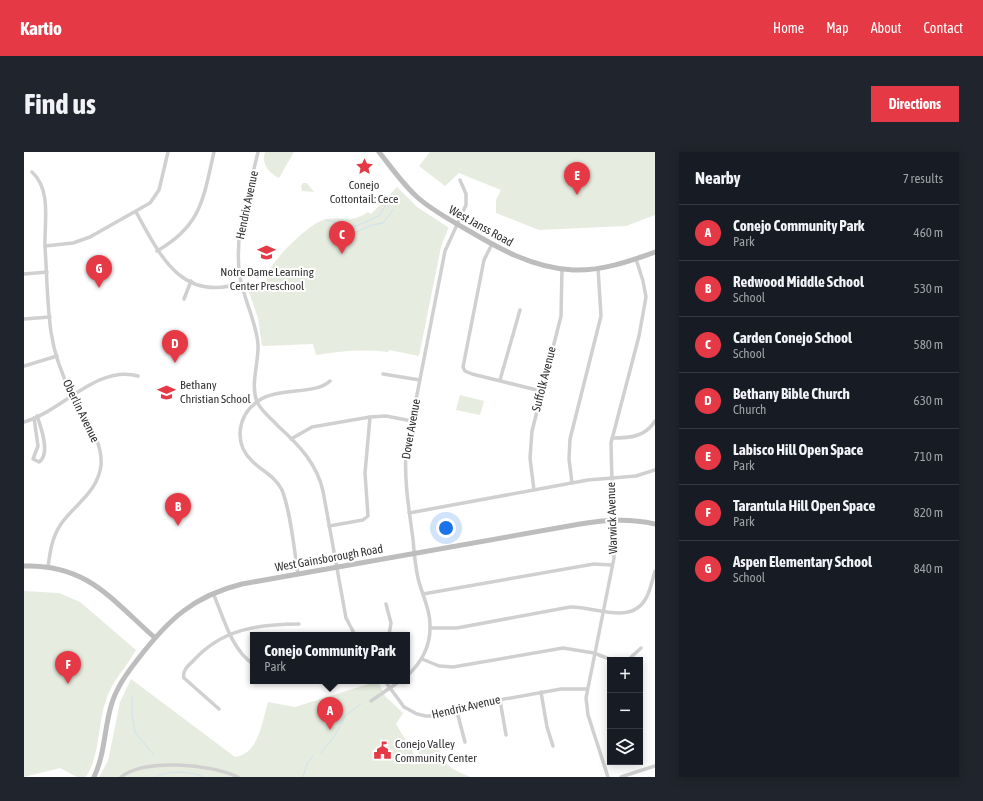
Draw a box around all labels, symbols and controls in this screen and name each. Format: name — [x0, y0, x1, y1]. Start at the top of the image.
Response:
text: Kartio — [20, 17, 62, 39]
text: Home — [773, 20, 804, 36]
text: Map — [826, 20, 849, 36]
text: About — [871, 20, 902, 36]
text: Contact — [924, 20, 963, 36]
button: Directions — [871, 86, 959, 122]
text: Find us — [24, 88, 96, 120]
place icon: Conejo Cottontail: Cece — [354, 156, 374, 176]
pin: E — [564, 162, 590, 195]
text: Nearby — [695, 168, 741, 188]
street label: Hendrix Avenue — [233, 169, 261, 241]
text: 7 results — [903, 171, 943, 186]
place label: Conejo Cottontail: Cece — [330, 178, 398, 206]
street label: West Janss Road — [446, 203, 516, 249]
text: Conejo Community Park — [733, 217, 864, 234]
pin: C — [329, 221, 355, 254]
text: A — [705, 225, 711, 240]
text: 460 m — [914, 225, 943, 240]
text: Park — [733, 234, 755, 249]
school or university icon: Notre Dame Learning Center Preschool — [257, 243, 277, 263]
pin: G — [86, 255, 112, 288]
place label: Notre Dame Learning Center Preschool — [220, 265, 315, 293]
text: Redwood Middle School — [733, 273, 864, 290]
text: B — [705, 281, 711, 296]
text: 530 m — [914, 281, 943, 296]
text: School — [733, 290, 765, 305]
text: Carden Conejo School — [733, 329, 852, 346]
pin: D — [162, 330, 188, 363]
text: C — [705, 337, 711, 352]
text: 580 m — [914, 337, 943, 352]
street label: Suffolk Avenue — [529, 345, 559, 413]
text: School — [733, 346, 765, 361]
street label: Oberlin Avenue — [60, 377, 102, 445]
place label: Bethany Christian School — [180, 378, 252, 406]
school or university icon: Bethany Christian School — [157, 382, 177, 402]
text: Bethany Bible Church — [733, 385, 850, 402]
text: D — [704, 393, 712, 408]
text: 630 m — [914, 393, 943, 408]
street label: Dover Avenue — [399, 398, 423, 460]
text: Church — [733, 402, 766, 417]
text: Labisco Hill Open Space — [733, 441, 863, 458]
text: E — [705, 449, 711, 464]
text: 710 m — [914, 449, 943, 464]
text: Park — [733, 458, 755, 473]
street label: Warwick Avenue — [604, 482, 620, 554]
pin: B — [165, 493, 191, 526]
text: Tarantula Hill Open Space — [733, 497, 875, 514]
text: F — [705, 505, 711, 520]
text: 820 m — [914, 505, 943, 520]
text: Park — [733, 514, 755, 529]
your location — [436, 518, 456, 538]
street label: West Gainsborough Road — [274, 542, 384, 574]
text: Aspen Elementary School — [733, 553, 872, 570]
text: G — [705, 561, 711, 576]
text: 840 m — [914, 561, 943, 576]
text: School — [733, 570, 765, 585]
popup — [250, 632, 410, 684]
text: Conejo Community Park — [264, 642, 396, 659]
pin: F — [55, 651, 81, 684]
map controls — [607, 657, 643, 765]
button: + — [607, 657, 643, 693]
text: Park — [264, 659, 286, 674]
street label: Hendrix Avenue — [430, 692, 502, 722]
button: − — [607, 693, 643, 729]
pin: A — [317, 697, 343, 730]
button: layers — [607, 729, 643, 765]
place label: Conejo Valley Community Center — [395, 737, 477, 765]
public building icon: Conejo Valley Community Center — [372, 741, 392, 761]

